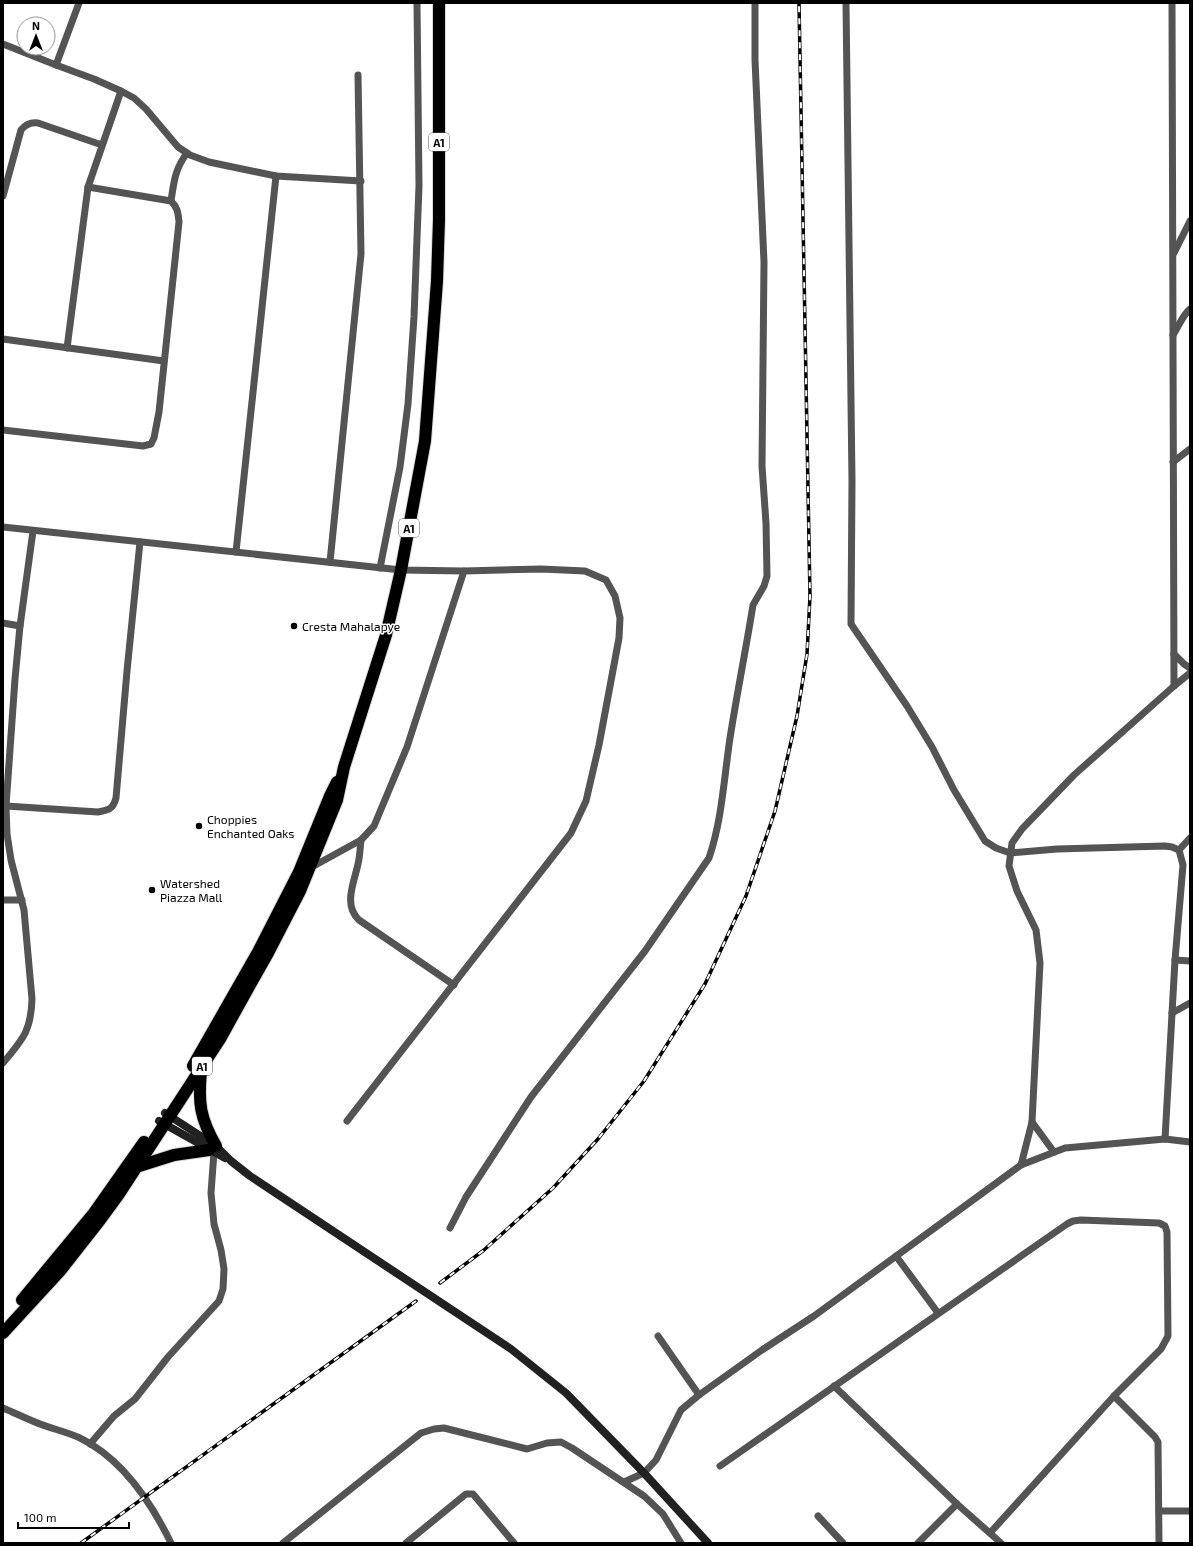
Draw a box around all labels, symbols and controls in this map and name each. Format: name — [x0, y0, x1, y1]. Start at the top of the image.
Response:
north arrow — [16, 16, 56, 56]
text: N — [32, 19, 40, 32]
road number: A1 — [429, 133, 449, 151]
road number: A1 — [399, 519, 419, 537]
place label: Cresta Mahalapye — [302, 619, 400, 633]
marker: Cresta Mahalapye — [289, 621, 299, 631]
place label: Choppies Enchanted Oaks — [207, 812, 294, 840]
marker: Choppies Enchanted Oaks — [194, 821, 204, 831]
place label: Watershed Piazza Mall — [160, 876, 223, 904]
marker: Watershed Piazza Mall — [147, 885, 157, 895]
road number: A1 — [192, 1057, 212, 1075]
scale bar — [18, 1504, 129, 1530]
text: 100 m — [24, 1510, 56, 1524]

